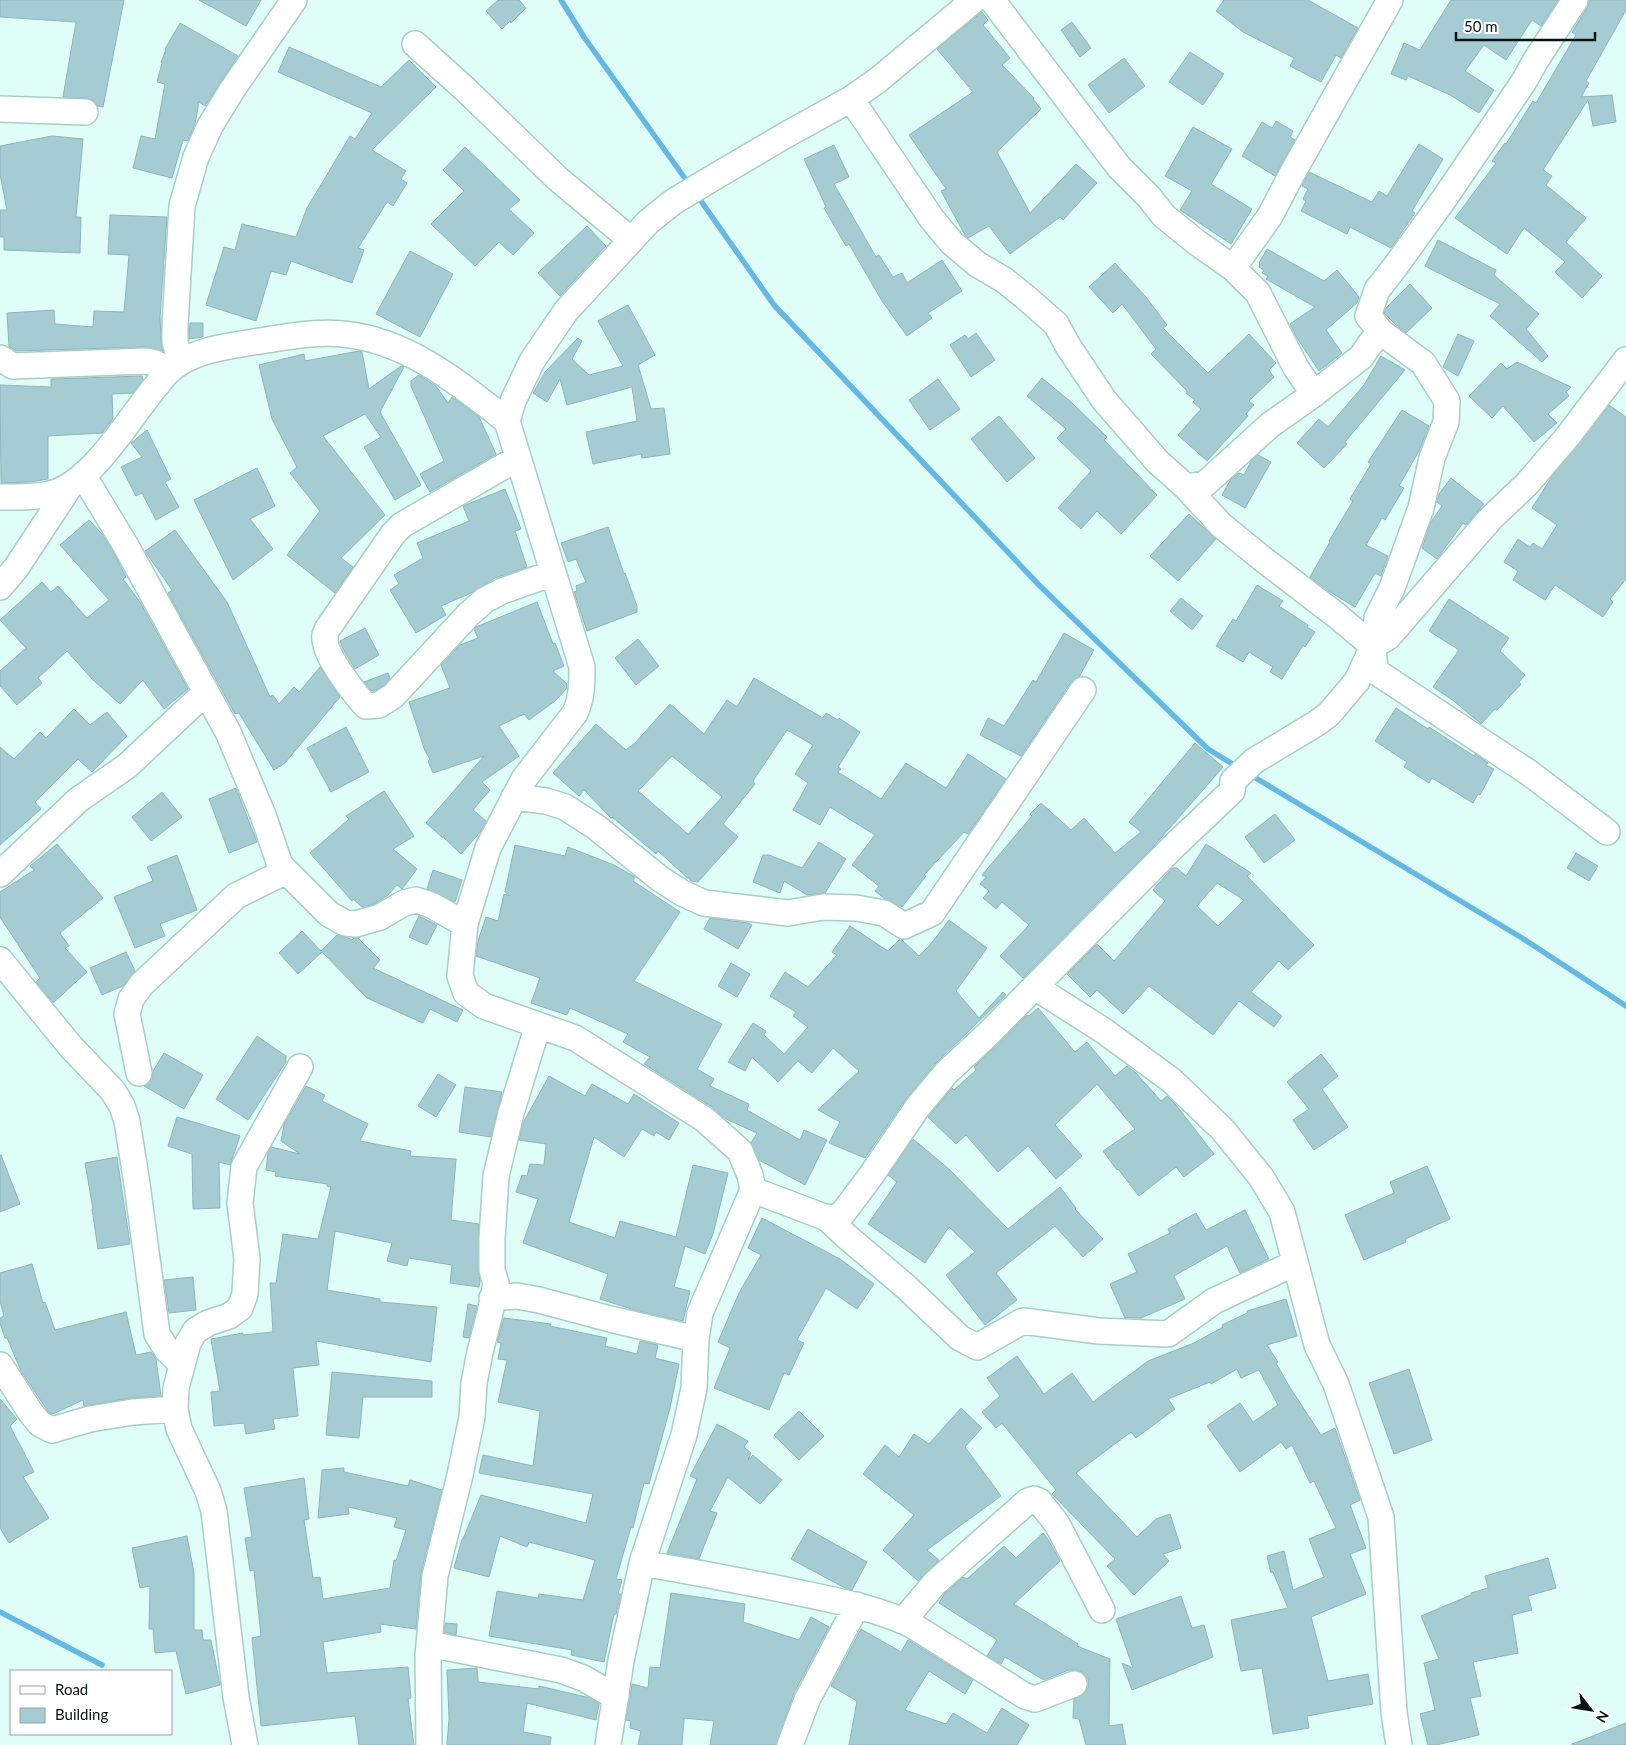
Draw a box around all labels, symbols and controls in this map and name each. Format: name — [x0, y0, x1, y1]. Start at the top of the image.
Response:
scale bar — [1456, 10, 1595, 42]
text: 50 m — [1464, 17, 1498, 35]
legend — [10, 1670, 172, 1735]
text: Road — [55, 1680, 88, 1698]
north arrow — [1566, 1685, 1616, 1735]
text: Building — [55, 1705, 108, 1723]
text: N — [1593, 1708, 1613, 1726]

